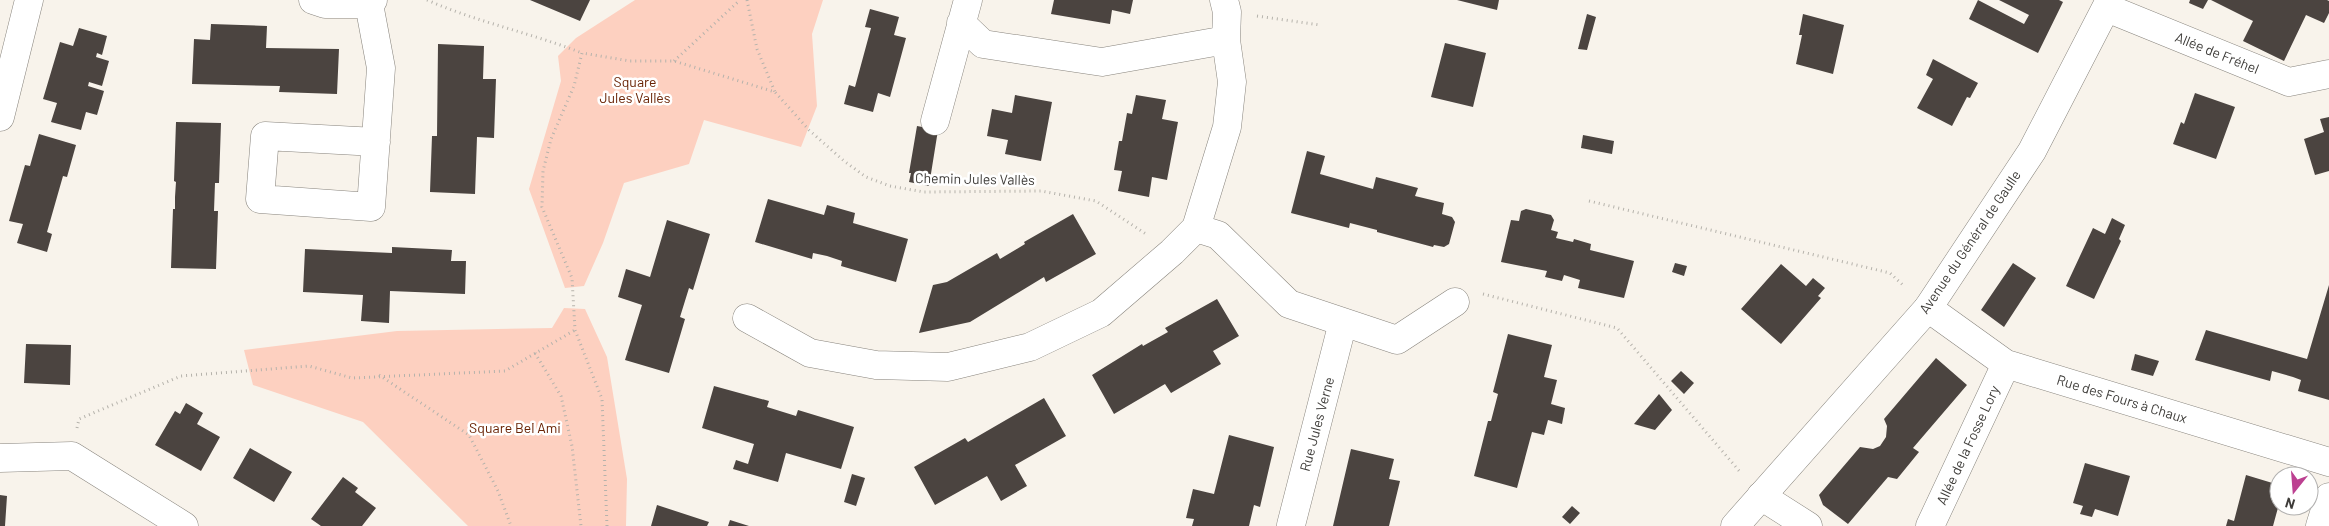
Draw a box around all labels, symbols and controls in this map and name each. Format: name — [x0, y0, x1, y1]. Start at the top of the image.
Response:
street label: Allée de Fréhel — [2173, 28, 2262, 77]
park label: Square Jules Vallès — [600, 73, 671, 106]
street label: Avenue du Général de Gaulle — [1915, 167, 2024, 317]
street label: Chemin Jules Vallès — [915, 169, 1035, 188]
street label: Rue des Fours à Chaux — [2055, 371, 2190, 427]
street label: Rue Jules Verne — [1296, 375, 1337, 473]
street label: Allée de la Fosse Lory — [1932, 382, 2003, 507]
park label: Square Bel Ami — [469, 419, 561, 436]
north arrow — [2269, 466, 2319, 516]
text: N — [2283, 494, 2297, 513]

